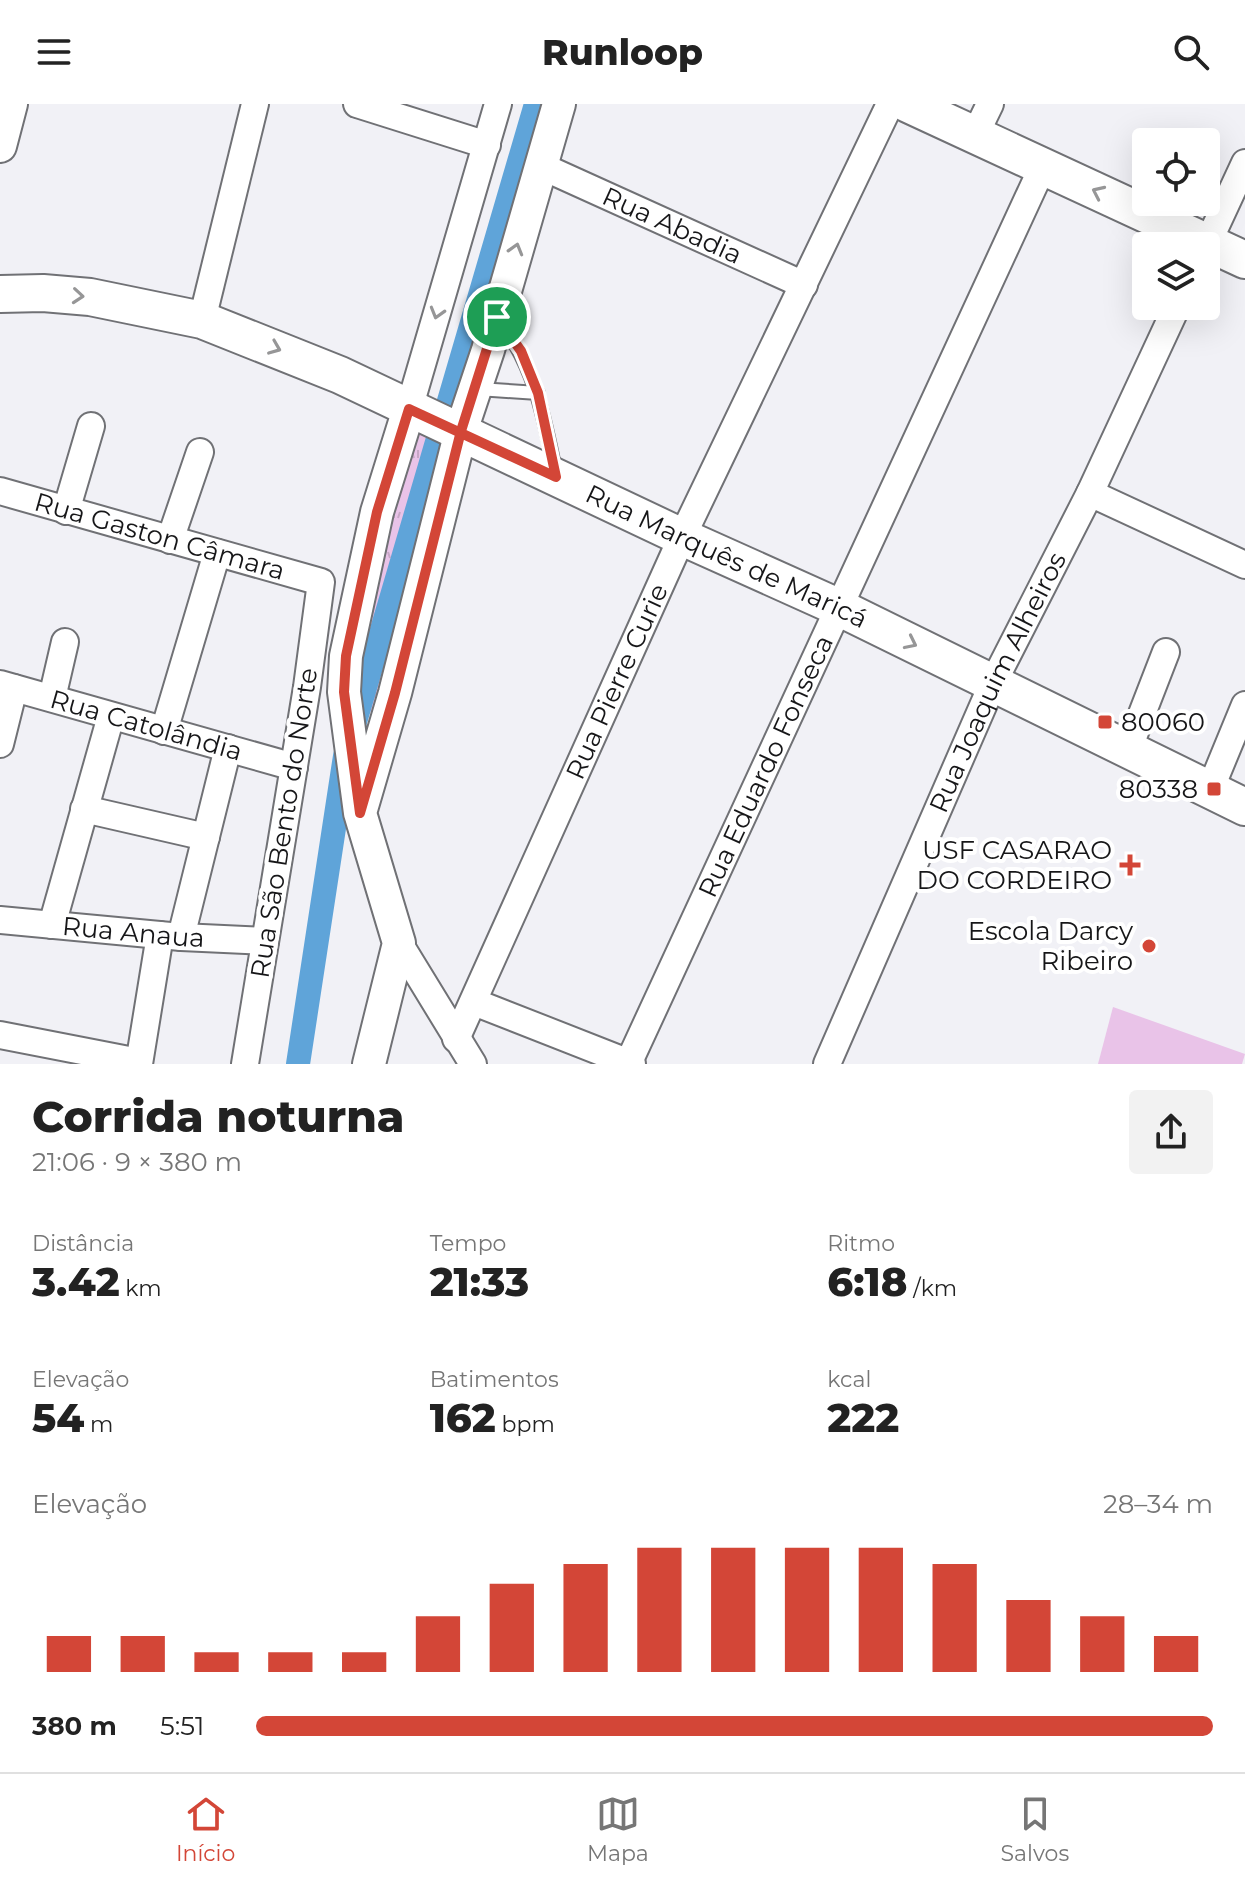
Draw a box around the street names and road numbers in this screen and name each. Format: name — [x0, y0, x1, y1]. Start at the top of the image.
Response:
street label: Rua Abadia — [597, 180, 747, 271]
street label: Rua Marquês de Maricá — [580, 478, 873, 635]
street label: Rua Gaston Câmara — [31, 486, 288, 587]
street label: Rua Joaquim Alheiros — [922, 547, 1073, 818]
street label: Rua Pierre Curie — [559, 579, 675, 784]
street label: Rua Eduardo Fonseca — [691, 630, 840, 902]
street label: Rua São Bento do Norte — [244, 666, 324, 980]
street label: Rua Catolândia — [47, 683, 246, 768]
street label: Rua Anaua — [61, 910, 205, 954]

